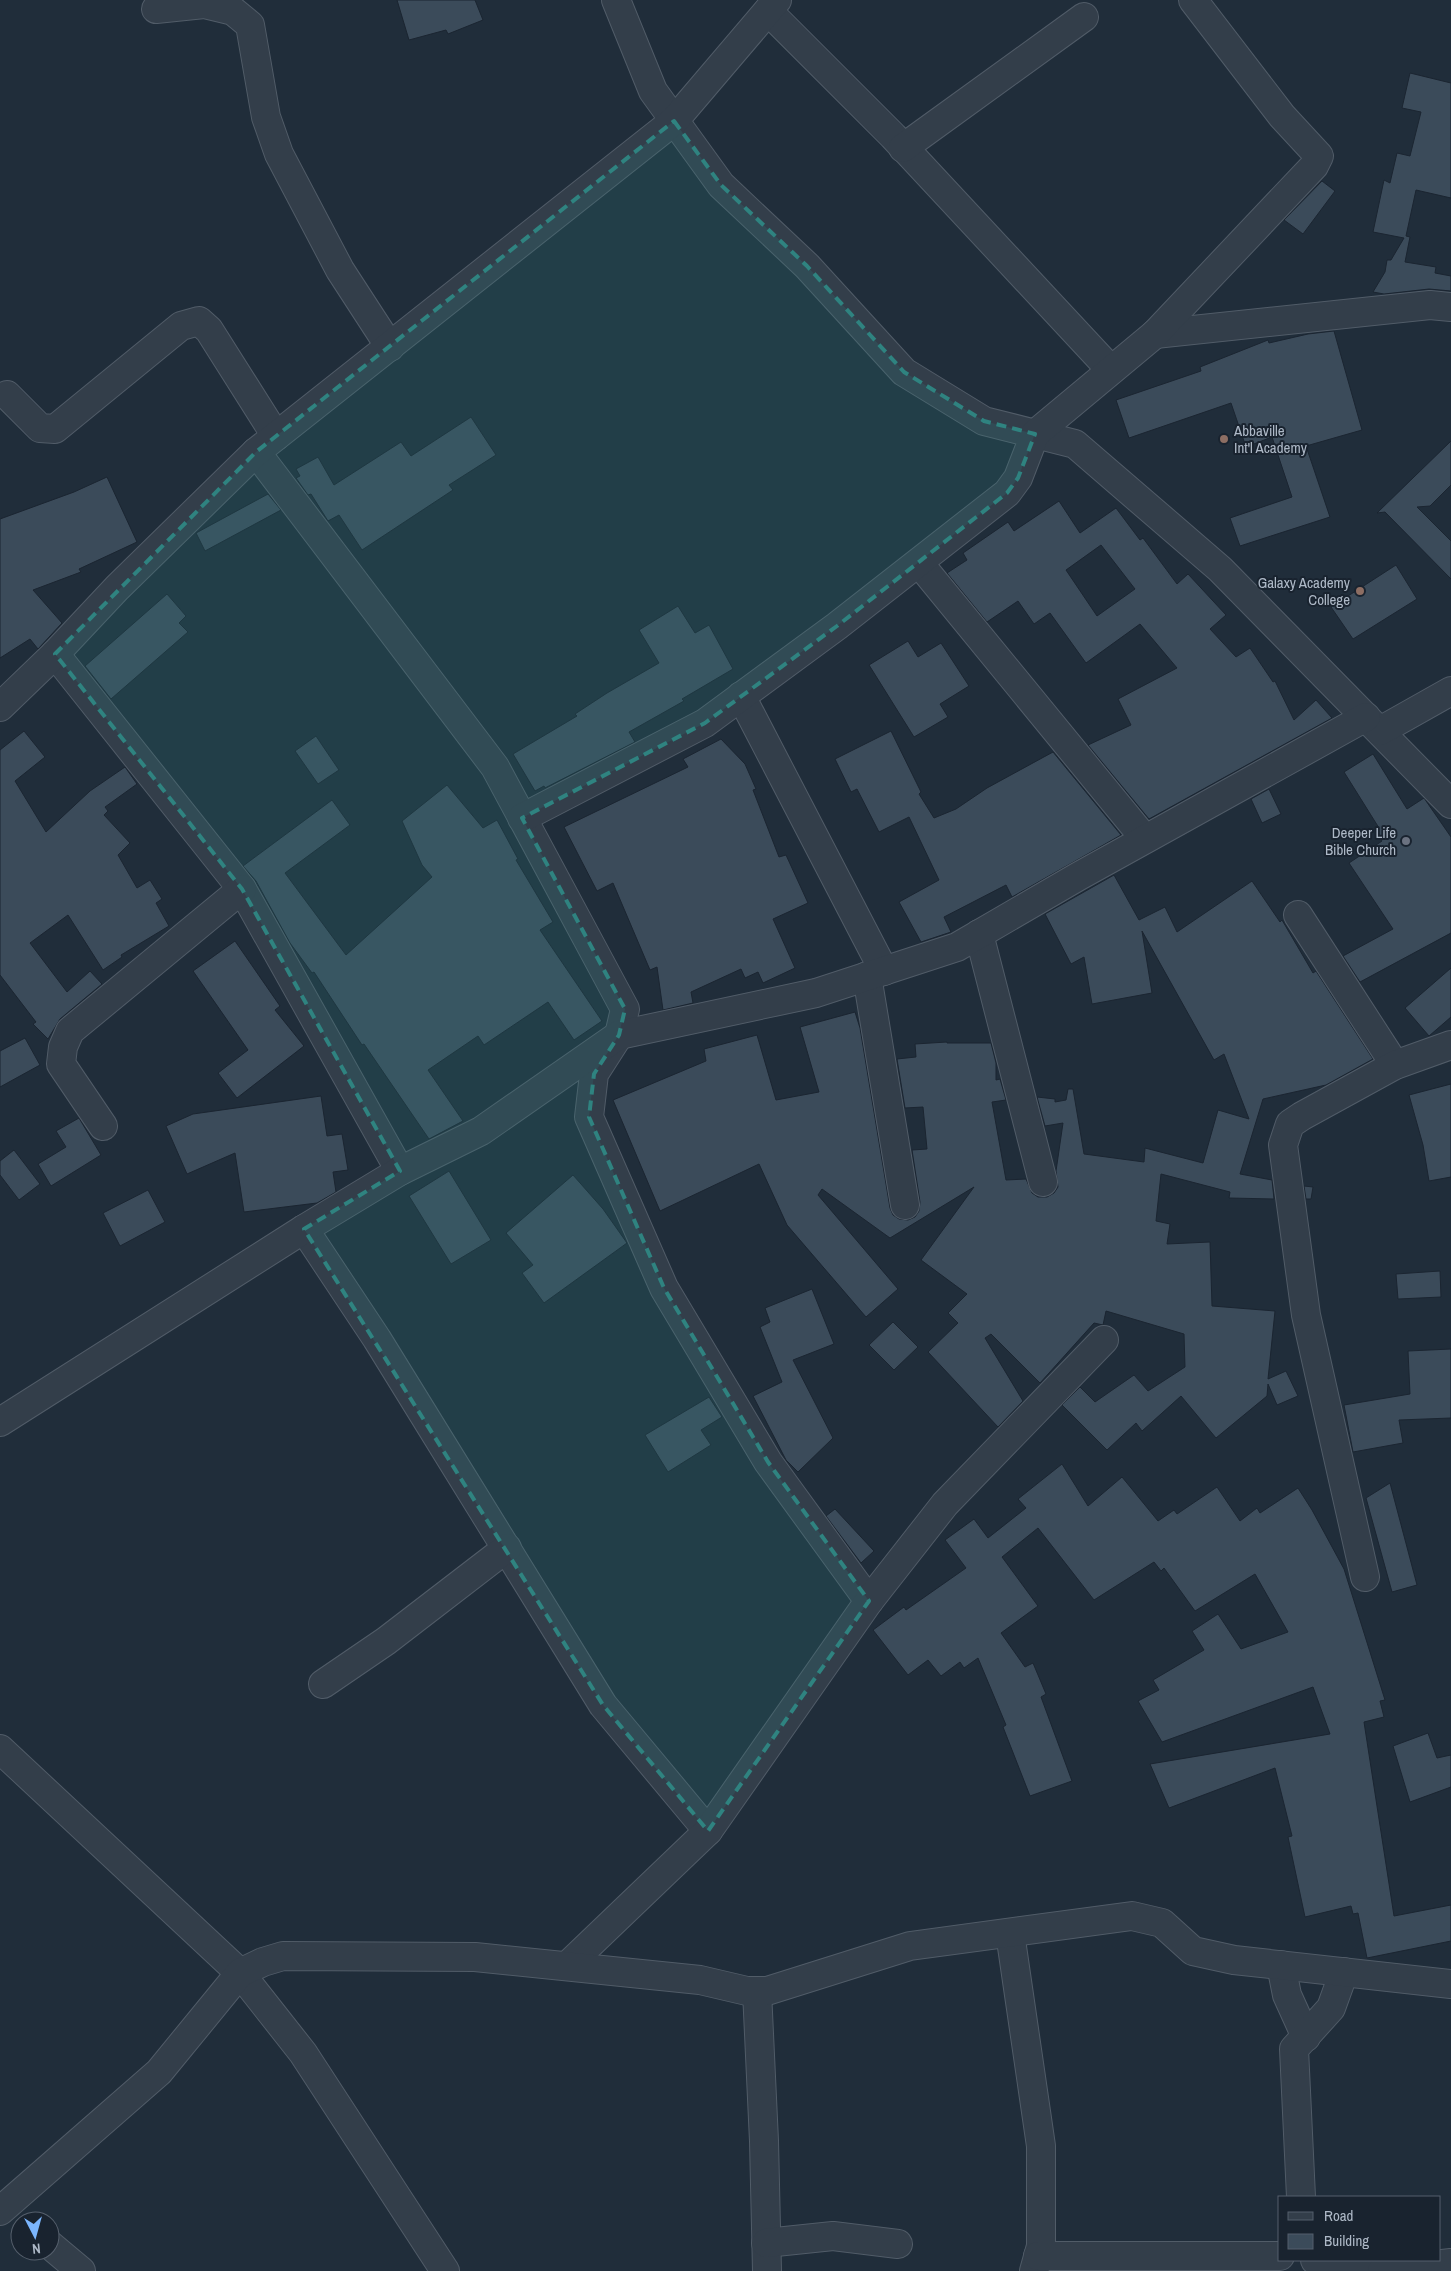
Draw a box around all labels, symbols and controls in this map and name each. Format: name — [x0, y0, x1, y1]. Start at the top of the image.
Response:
place label: Abbaville Int'l Academy — [1233, 420, 1308, 458]
marker: Abbaville Int'l Academy — [1218, 433, 1230, 445]
place label: Galaxy Academy College — [1258, 572, 1351, 610]
marker: Galaxy Academy College — [1354, 585, 1366, 597]
place label: Deeper Life Bible Church — [1325, 822, 1396, 860]
marker: Deeper Life Bible Church — [1400, 835, 1412, 847]
legend — [1278, 2196, 1441, 2261]
text: Road — [1324, 2205, 1353, 2226]
north arrow — [10, 2211, 60, 2261]
text: Building — [1324, 2230, 1369, 2251]
text: N — [31, 2240, 41, 2258]

